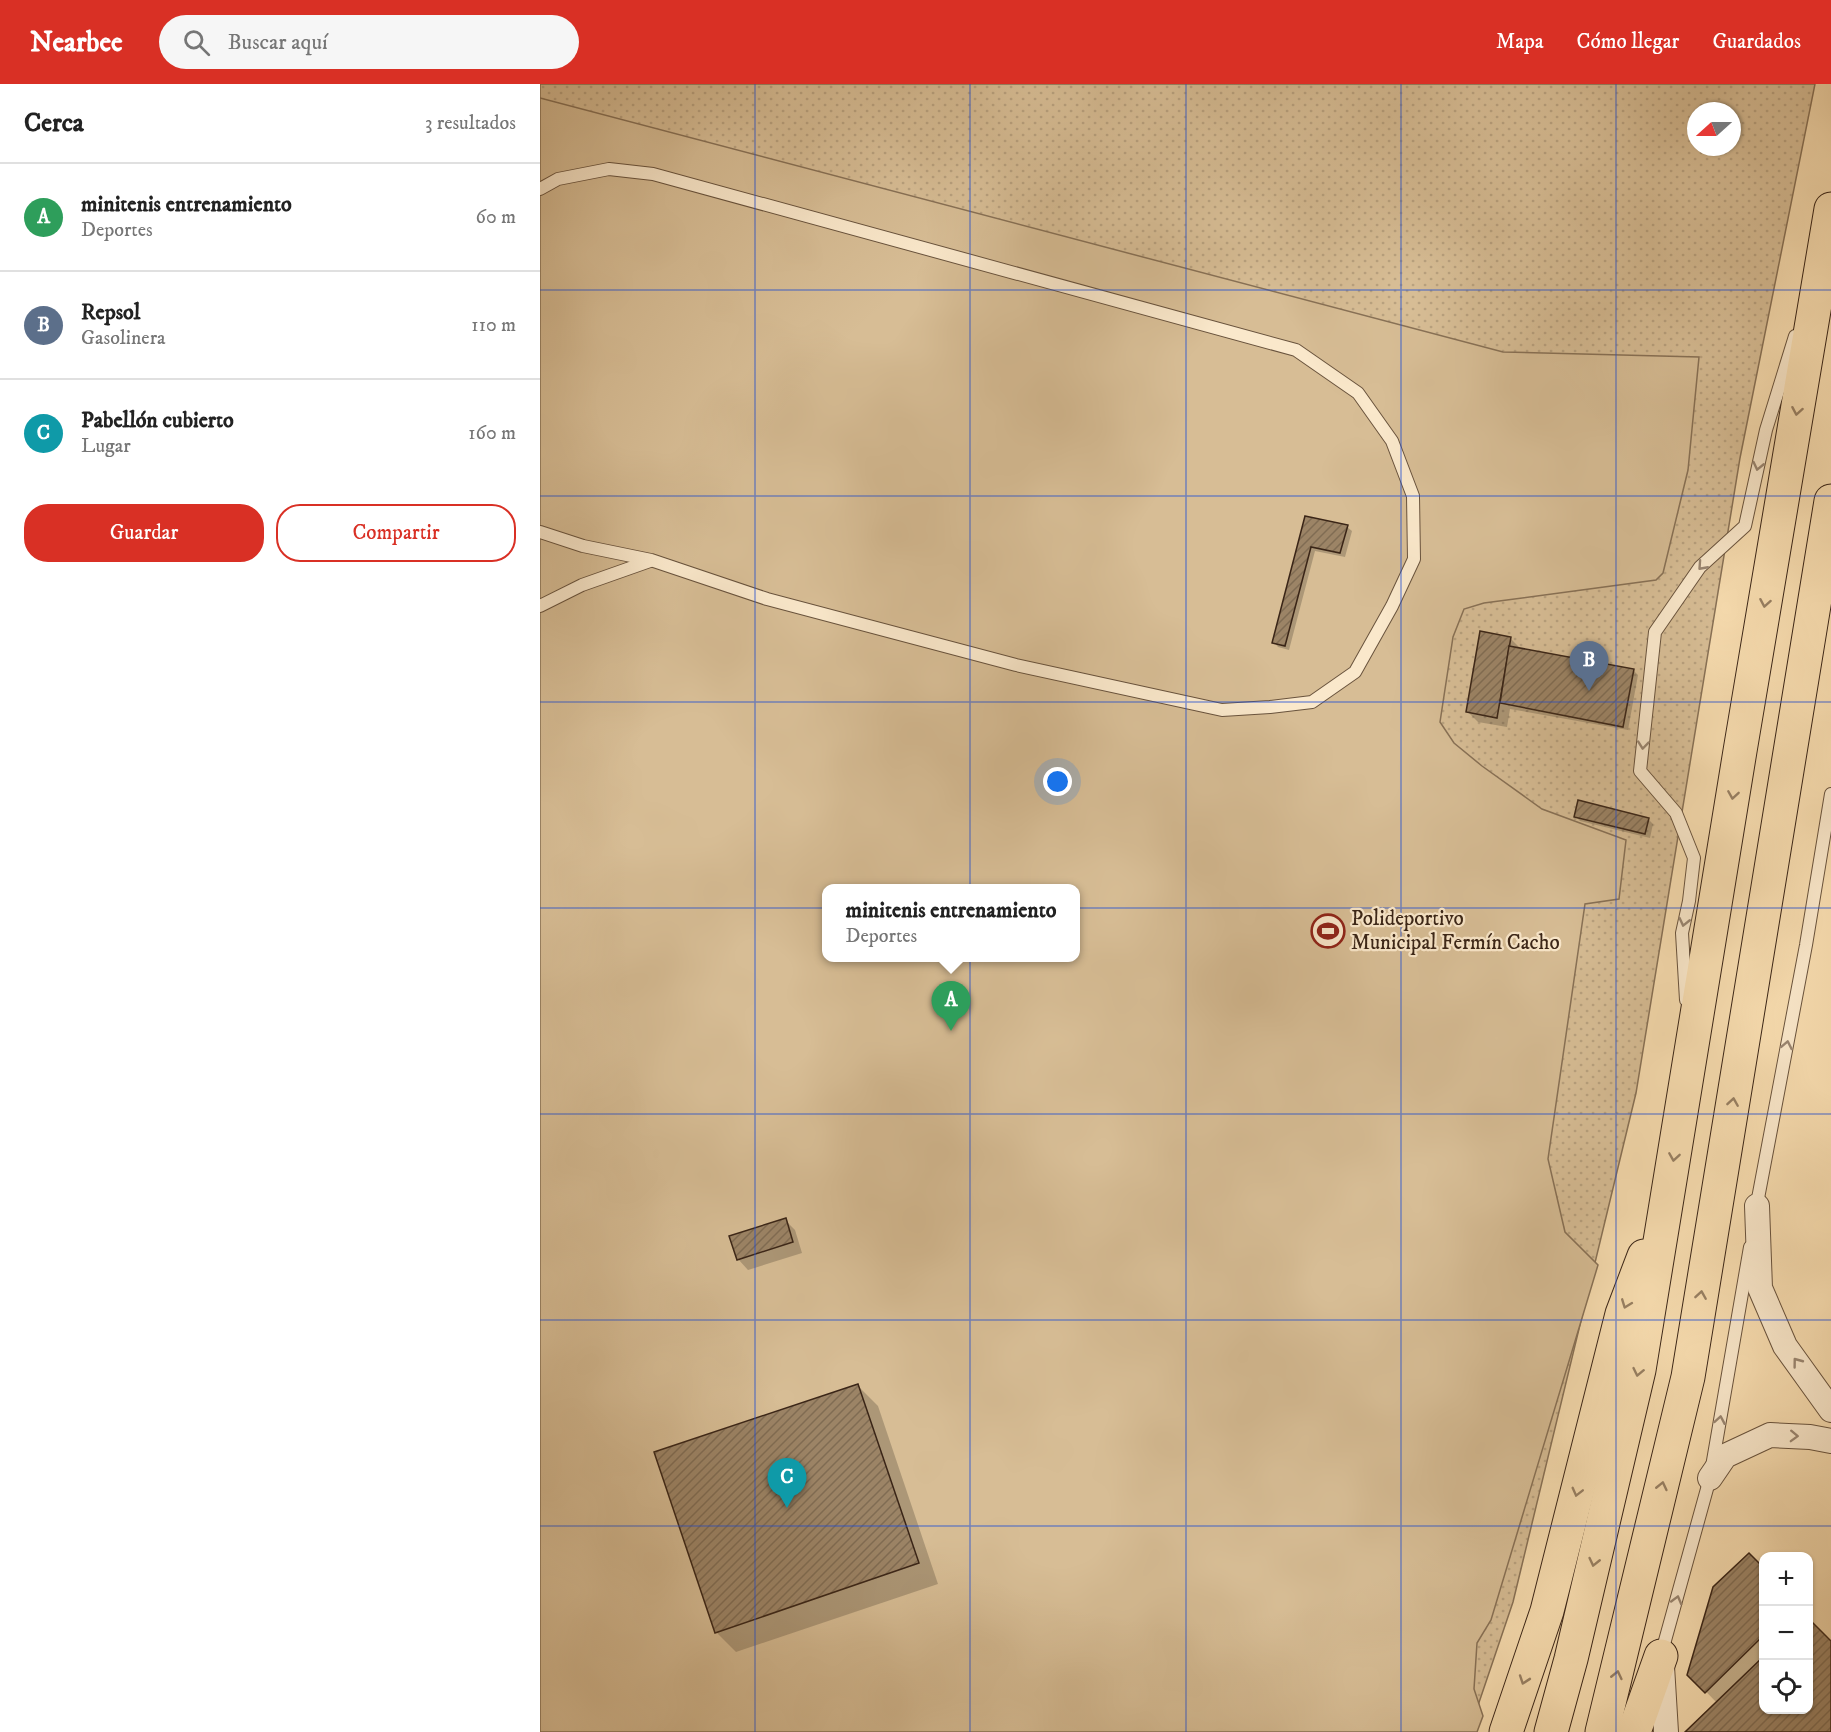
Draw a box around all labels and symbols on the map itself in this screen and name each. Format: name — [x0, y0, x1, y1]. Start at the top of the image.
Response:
north arrow — [1687, 102, 1741, 156]
one-way arrow — [1791, 405, 1804, 415]
one-way arrow — [1752, 461, 1765, 471]
one-way arrow — [1698, 560, 1709, 570]
one-way arrow — [1759, 598, 1771, 608]
pin: B — [1570, 642, 1608, 691]
one-way arrow — [1637, 740, 1650, 750]
your location — [1043, 767, 1072, 796]
one-way arrow — [1727, 791, 1739, 800]
place label: Polideportivo Municipal Fermín Cacho — [1351, 906, 1560, 956]
sports icon: Polideportivo Municipal Fermín Cacho — [1310, 913, 1346, 949]
one-way arrow — [1678, 917, 1691, 927]
pin: A — [932, 982, 970, 1031]
one-way arrow — [1780, 1041, 1793, 1051]
one-way arrow — [1726, 1098, 1739, 1108]
one-way arrow — [1668, 1152, 1681, 1162]
one-way arrow — [1695, 1290, 1707, 1299]
one-way arrow — [1620, 1298, 1633, 1308]
one-way arrow — [1794, 1358, 1805, 1369]
one-way arrow — [1633, 1367, 1646, 1377]
one-way arrow — [1713, 1416, 1726, 1426]
one-way arrow — [1790, 1430, 1799, 1443]
pin: C — [768, 1458, 806, 1508]
one-way arrow — [1655, 1481, 1668, 1491]
one-way arrow — [1572, 1486, 1584, 1497]
one-way arrow — [1588, 1557, 1601, 1567]
one-way arrow — [1669, 1595, 1682, 1605]
one-way arrow — [1609, 1671, 1622, 1681]
one-way arrow — [1518, 1674, 1531, 1685]

